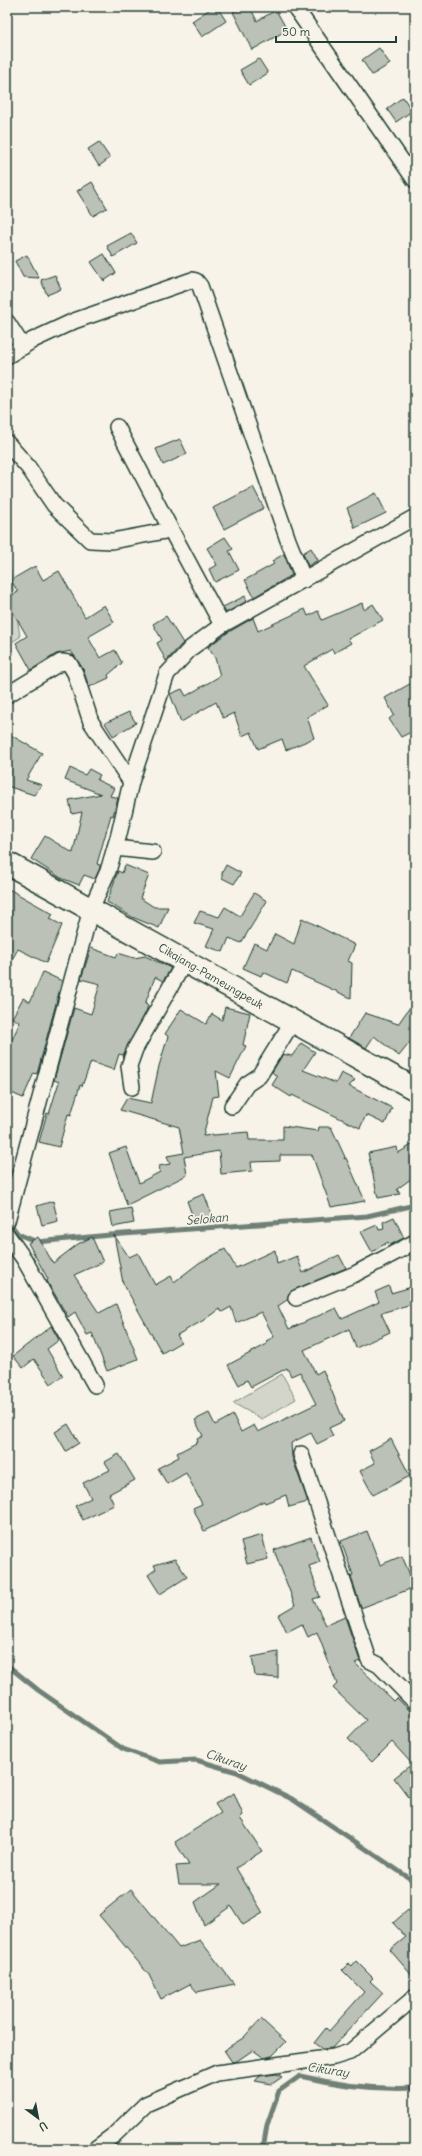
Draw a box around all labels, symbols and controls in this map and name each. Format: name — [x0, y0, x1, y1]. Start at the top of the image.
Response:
scale bar — [276, 18, 396, 44]
text: 50 m — [282, 24, 311, 39]
street label: Cikajang-Pameungpeuk — [156, 940, 266, 1012]
water label: Selokan — [185, 1209, 230, 1228]
water label: Cikuray — [204, 1746, 250, 1774]
water label: Cikuray — [306, 2059, 351, 2080]
north arrow — [18, 2098, 58, 2138]
text: U — [36, 2119, 50, 2134]

